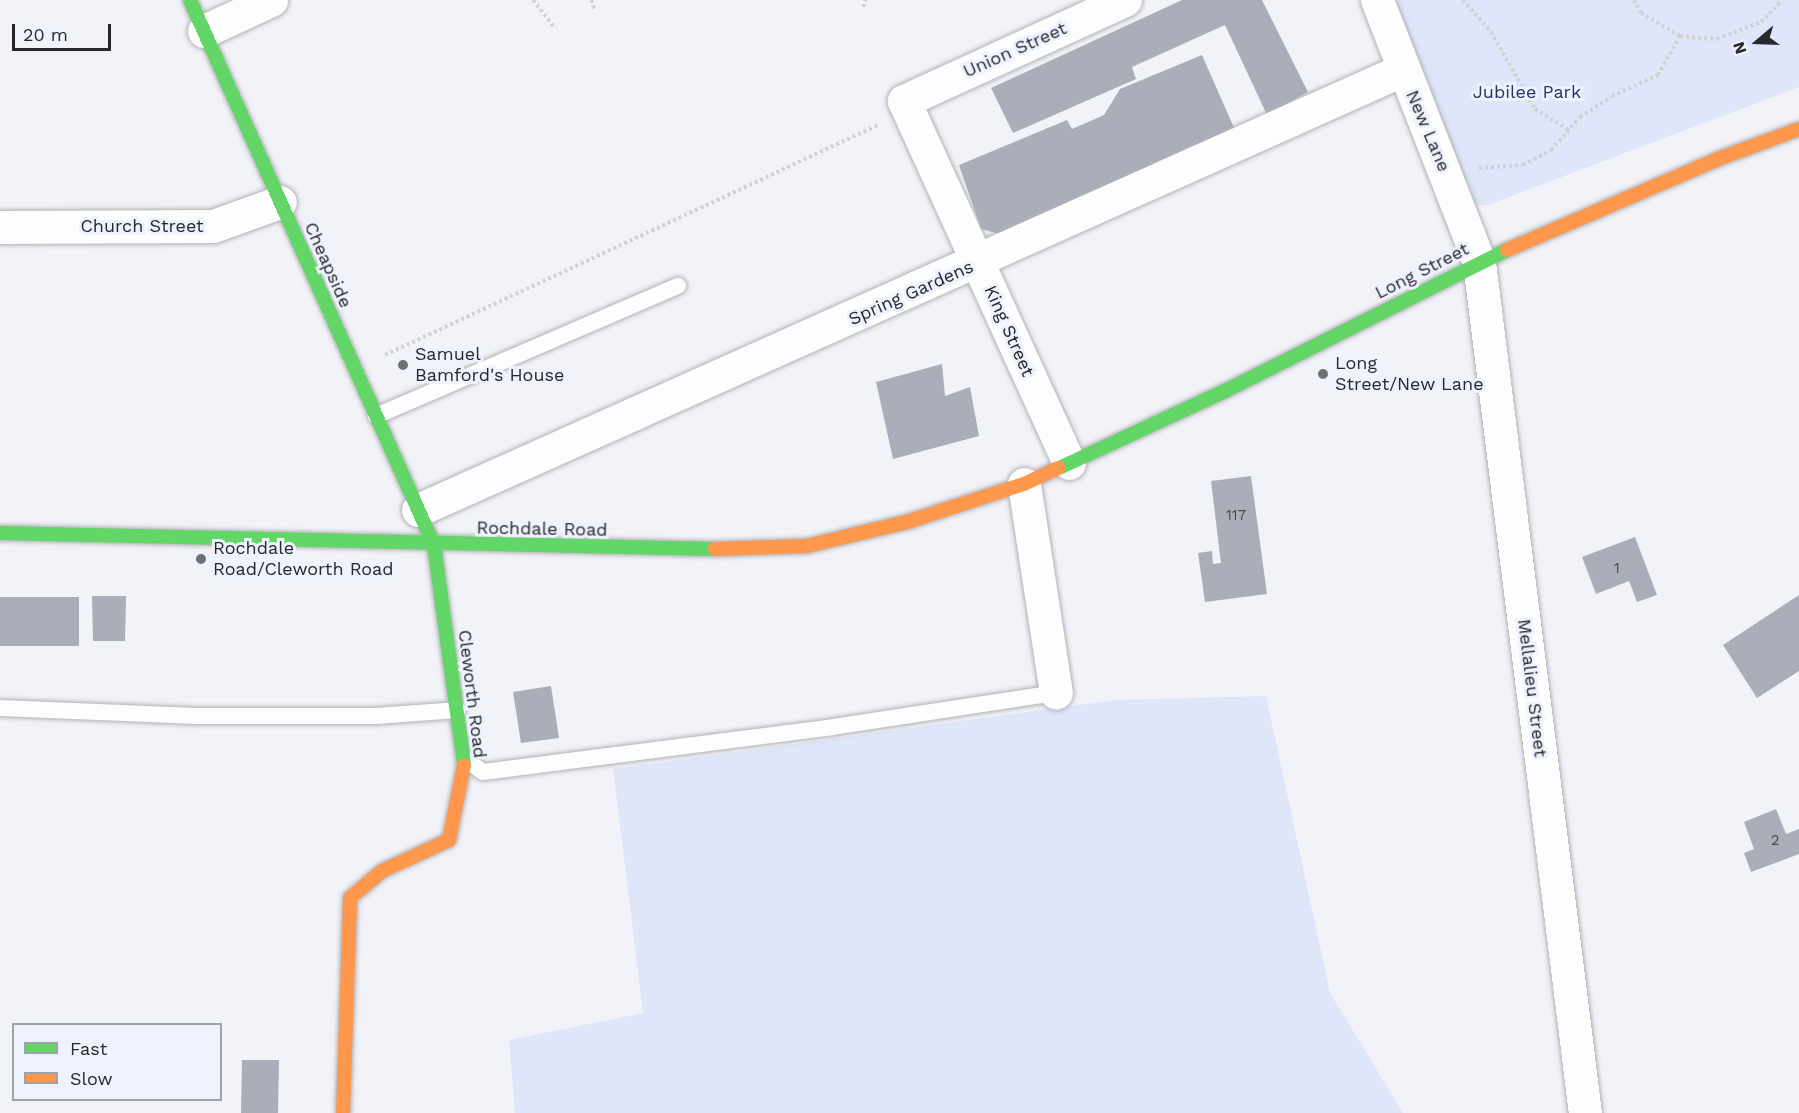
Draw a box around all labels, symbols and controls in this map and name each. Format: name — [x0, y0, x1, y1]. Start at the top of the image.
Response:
scale bar — [15, 12, 114, 50]
north arrow — [1727, 12, 1787, 72]
street label: Union Street — [960, 18, 1070, 82]
text: 20 m — [23, 24, 68, 45]
text: N — [1729, 39, 1750, 57]
park label: Jubilee Park — [1473, 81, 1581, 103]
street label: New Lane — [1401, 87, 1455, 175]
street label: Church Street — [80, 215, 204, 237]
street label: Cheapside — [300, 219, 356, 311]
street label: Long Street — [1372, 238, 1472, 304]
street label: Spring Gardens — [845, 256, 977, 330]
street label: King Street — [979, 282, 1039, 380]
place label: Samuel Bamford's House — [415, 344, 564, 386]
place label: Long Street/New Lane — [1335, 353, 1484, 395]
marker: Samuel Bamford's House — [396, 358, 410, 372]
marker: Long Street/New Lane — [1316, 367, 1330, 381]
house number: 117 — [1226, 507, 1246, 525]
street label: Rochdale Road — [476, 517, 608, 541]
place label: Rochdale Road/Cleworth Road — [213, 538, 394, 580]
marker: Rochdale Road/Cleworth Road — [194, 552, 208, 566]
house number: 1 — [1614, 560, 1620, 578]
street label: Mellalieu Street — [1513, 618, 1551, 758]
street label: Cleworth Road — [453, 629, 491, 759]
house number: 2 — [1771, 832, 1779, 850]
legend — [12, 1023, 222, 1101]
text: Fast — [70, 1038, 107, 1059]
text: Slow — [70, 1068, 113, 1089]

